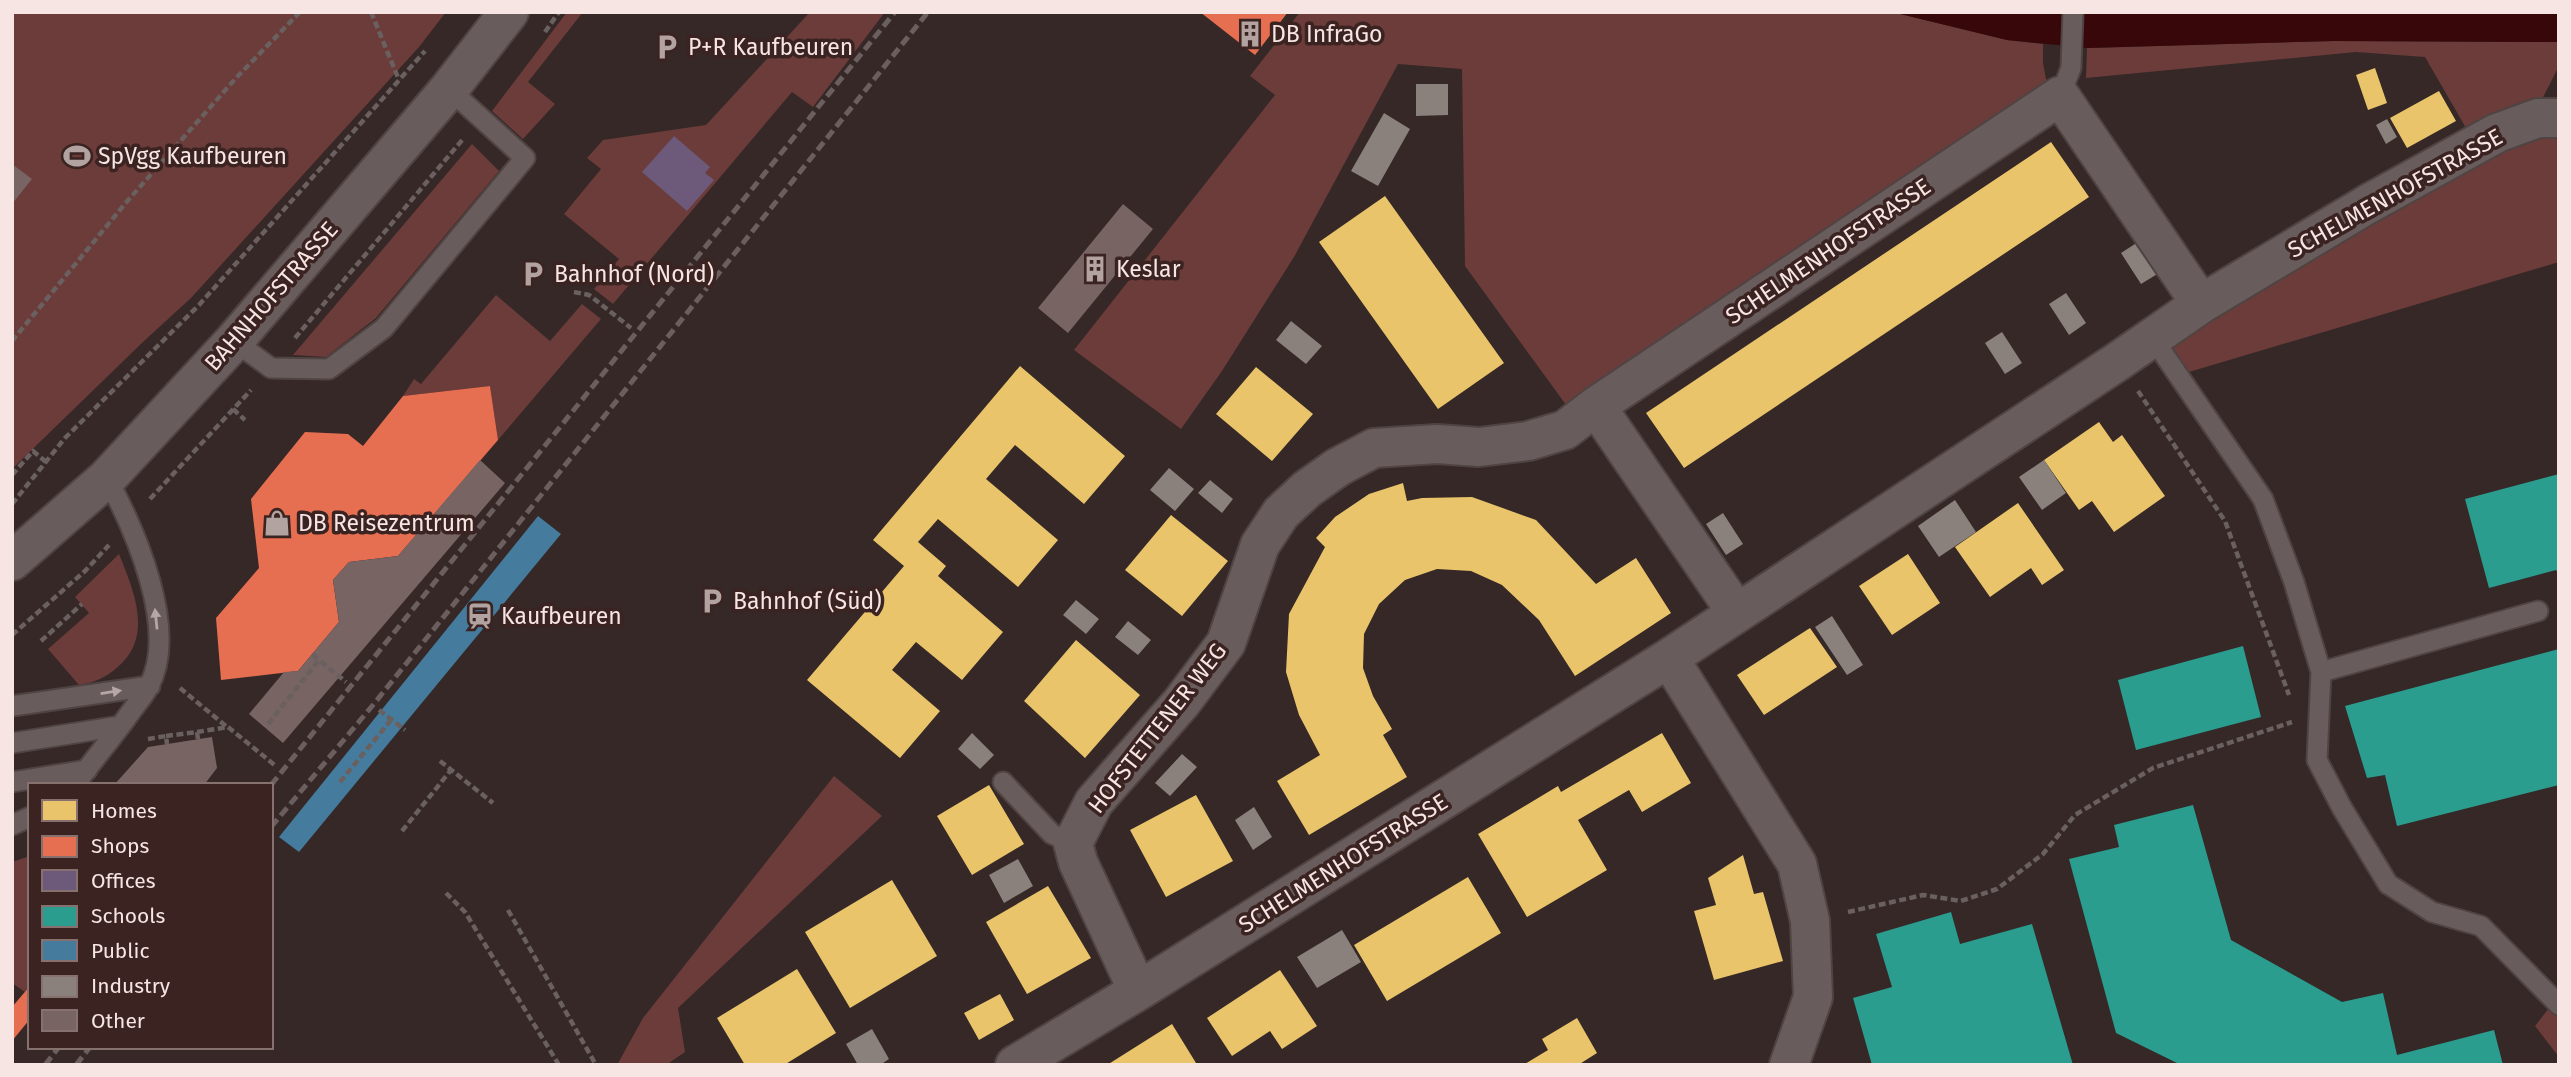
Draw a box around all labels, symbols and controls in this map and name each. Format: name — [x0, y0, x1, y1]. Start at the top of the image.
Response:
building icon: DB InfraGo — [1235, 19, 1265, 49]
place label: DB InfraGo — [1271, 20, 1382, 48]
parking icon: P+R Kaufbeuren — [652, 32, 682, 62]
place label: P+R Kaufbeuren — [688, 33, 853, 61]
street label: SCHELMENHOFSTRASSE — [2283, 122, 2507, 264]
sports icon: SpVgg Kaufbeuren — [62, 141, 92, 171]
place label: SpVgg Kaufbeuren — [98, 142, 287, 170]
street label: SCHELMENHOFSTRASSE — [1720, 172, 1936, 330]
street label: BAHNHOFSTRASSE — [198, 216, 344, 376]
building icon: Keslar — [1080, 254, 1110, 284]
place label: Keslar — [1116, 255, 1181, 283]
parking icon: Bahnhof (Nord) — [518, 259, 548, 289]
place label: Bahnhof (Nord) — [554, 260, 714, 288]
shop icon: DB Reisezentrum — [262, 508, 292, 538]
place label: DB Reisezentrum — [298, 509, 475, 537]
parking icon: Bahnhof (Süd) — [697, 586, 727, 616]
place label: Bahnhof (Süd) — [733, 587, 882, 615]
station icon: Kaufbeuren — [465, 601, 495, 631]
place label: Kaufbeuren — [501, 602, 622, 630]
one-way arrow — [151, 607, 162, 629]
street label: HOFSTETTENER WEG — [1082, 637, 1232, 819]
one-way arrow — [100, 686, 122, 697]
legend — [28, 783, 273, 1049]
street label: SCHELMENHOFSTRASSE — [1233, 787, 1453, 939]
text: Homes — [91, 798, 157, 824]
text: Shops — [91, 833, 149, 859]
text: Offices — [91, 868, 156, 894]
text: Schools — [91, 903, 165, 929]
text: Public — [91, 938, 149, 964]
text: Industry — [91, 973, 171, 999]
text: Other — [91, 1008, 145, 1034]

